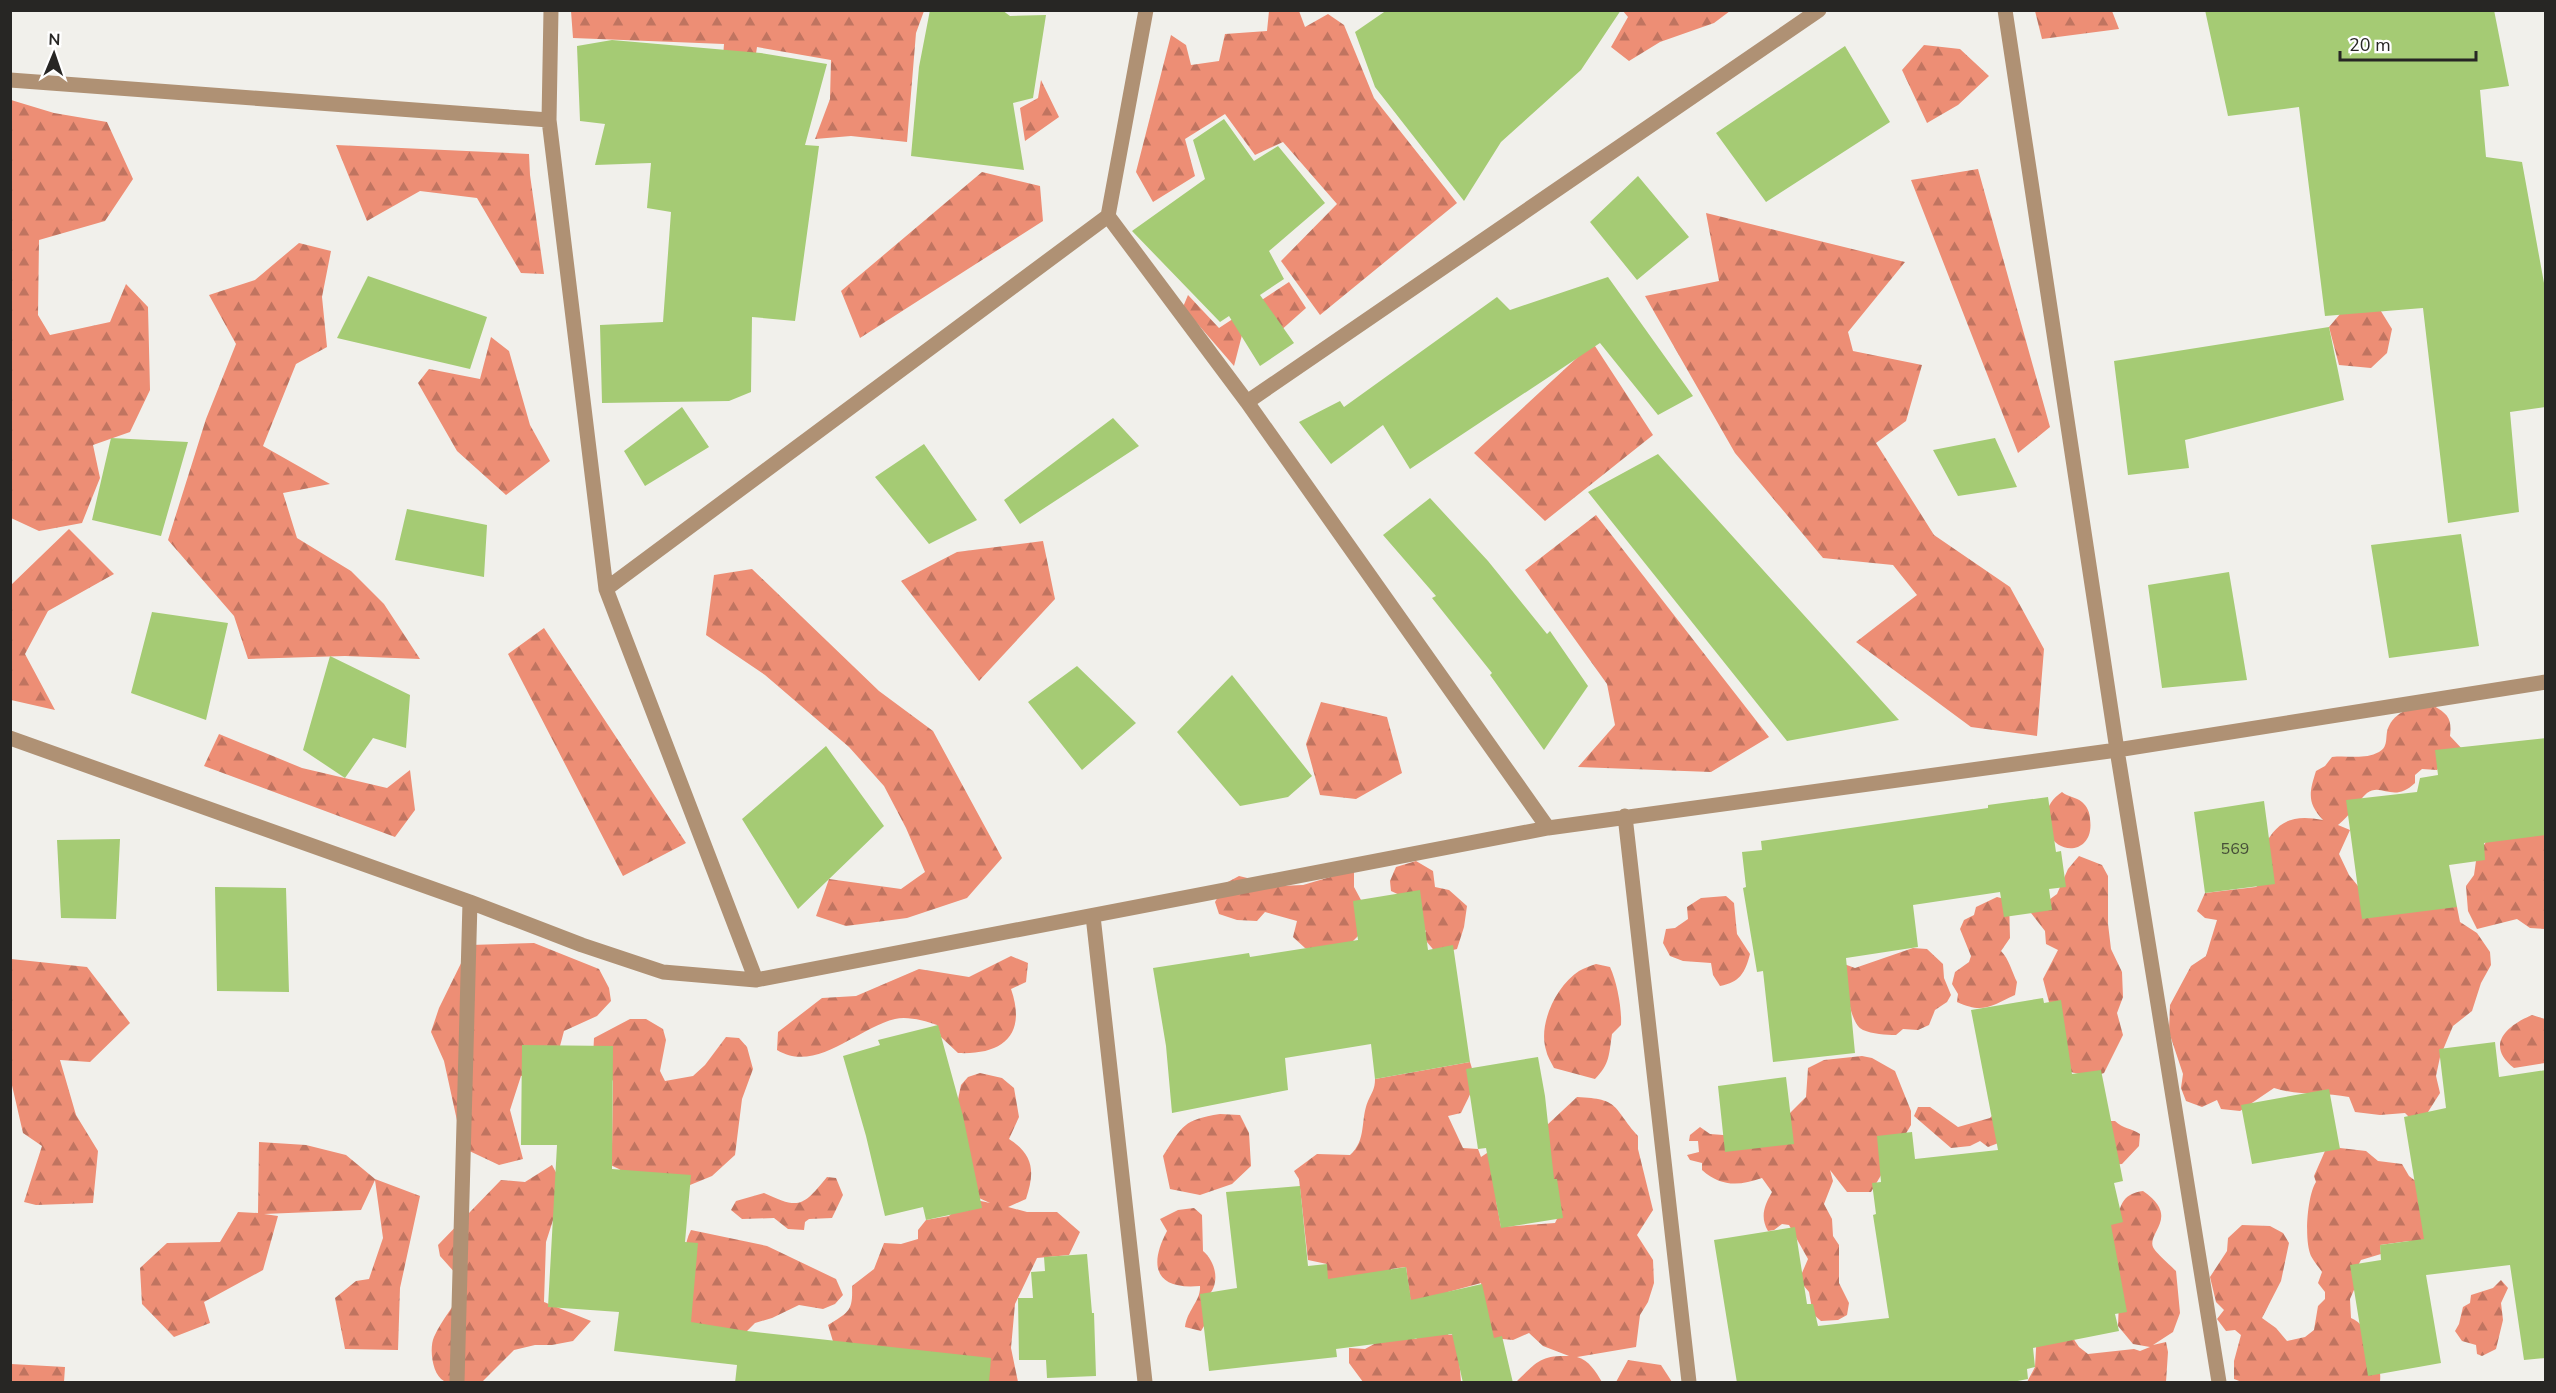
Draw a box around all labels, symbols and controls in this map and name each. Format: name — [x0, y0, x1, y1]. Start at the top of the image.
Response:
north arrow — [24, 24, 84, 84]
scale bar — [2340, 24, 2476, 62]
text: N — [48, 29, 61, 51]
text: 20 m — [2349, 33, 2391, 57]
house number: 569 — [2221, 838, 2249, 860]

